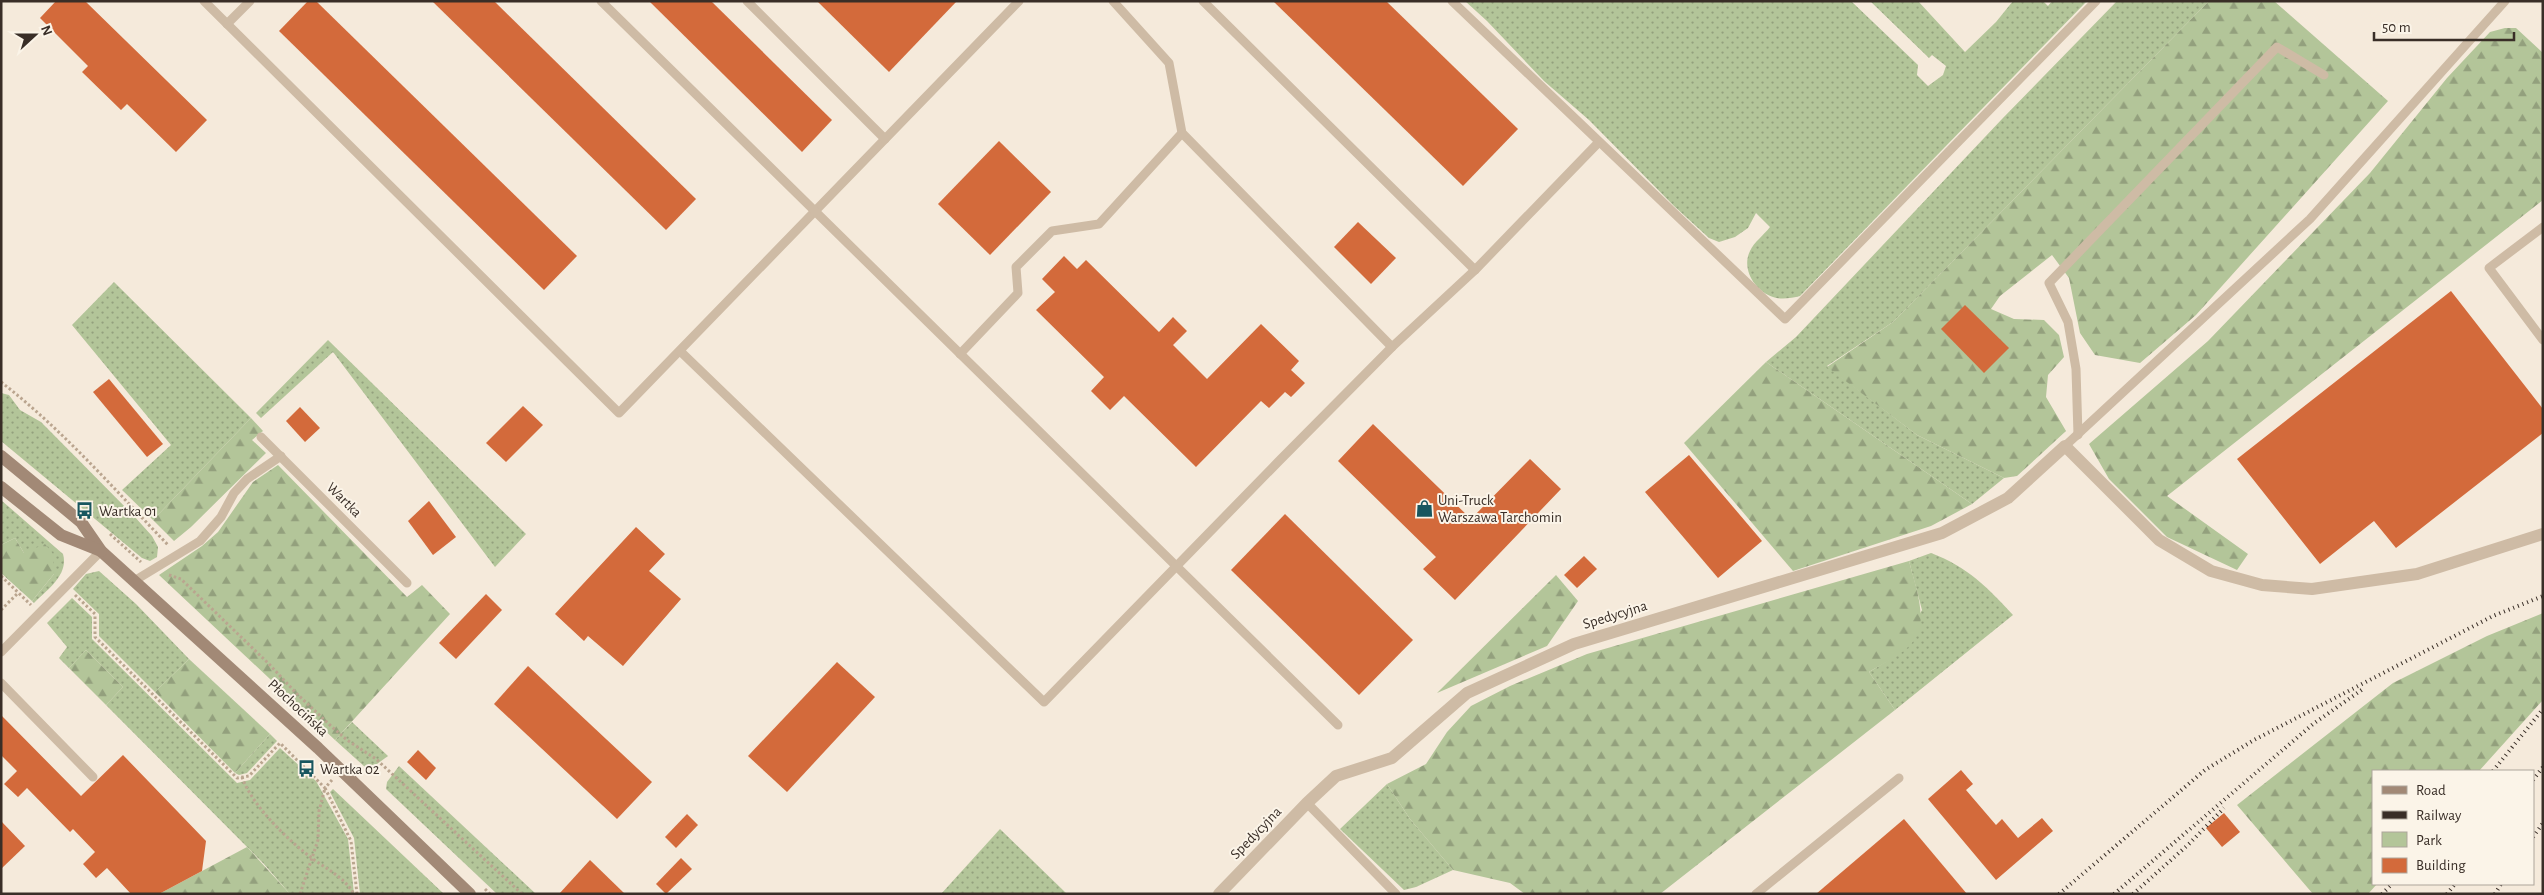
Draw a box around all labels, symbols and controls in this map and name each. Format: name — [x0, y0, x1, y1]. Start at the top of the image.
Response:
north arrow — [10, 10, 60, 60]
scale bar — [2374, 10, 2514, 42]
text: 50 m — [2382, 20, 2411, 35]
text: N — [38, 24, 54, 38]
street label: Wartka — [324, 480, 364, 520]
place label: Uni-Truck Warszawa Tarchomin — [1438, 493, 1562, 525]
shop icon: Uni-Truck Warszawa Tarchomin — [1414, 499, 1434, 519]
bus stop icon: Wartka 01 — [75, 501, 95, 521]
place label: Wartka 01 — [99, 504, 157, 519]
street label: Spedycyjna — [1581, 598, 1649, 632]
street label: Płochocińska — [265, 677, 331, 740]
bus stop icon: Wartka 02 — [296, 759, 316, 779]
place label: Wartka 02 — [320, 762, 380, 777]
legend — [2372, 770, 2534, 885]
text: Road — [2416, 783, 2446, 798]
street label: Spedycyjna — [1228, 804, 1285, 862]
text: Railway — [2416, 808, 2462, 823]
text: Park — [2416, 833, 2442, 848]
text: Building — [2416, 858, 2466, 873]

